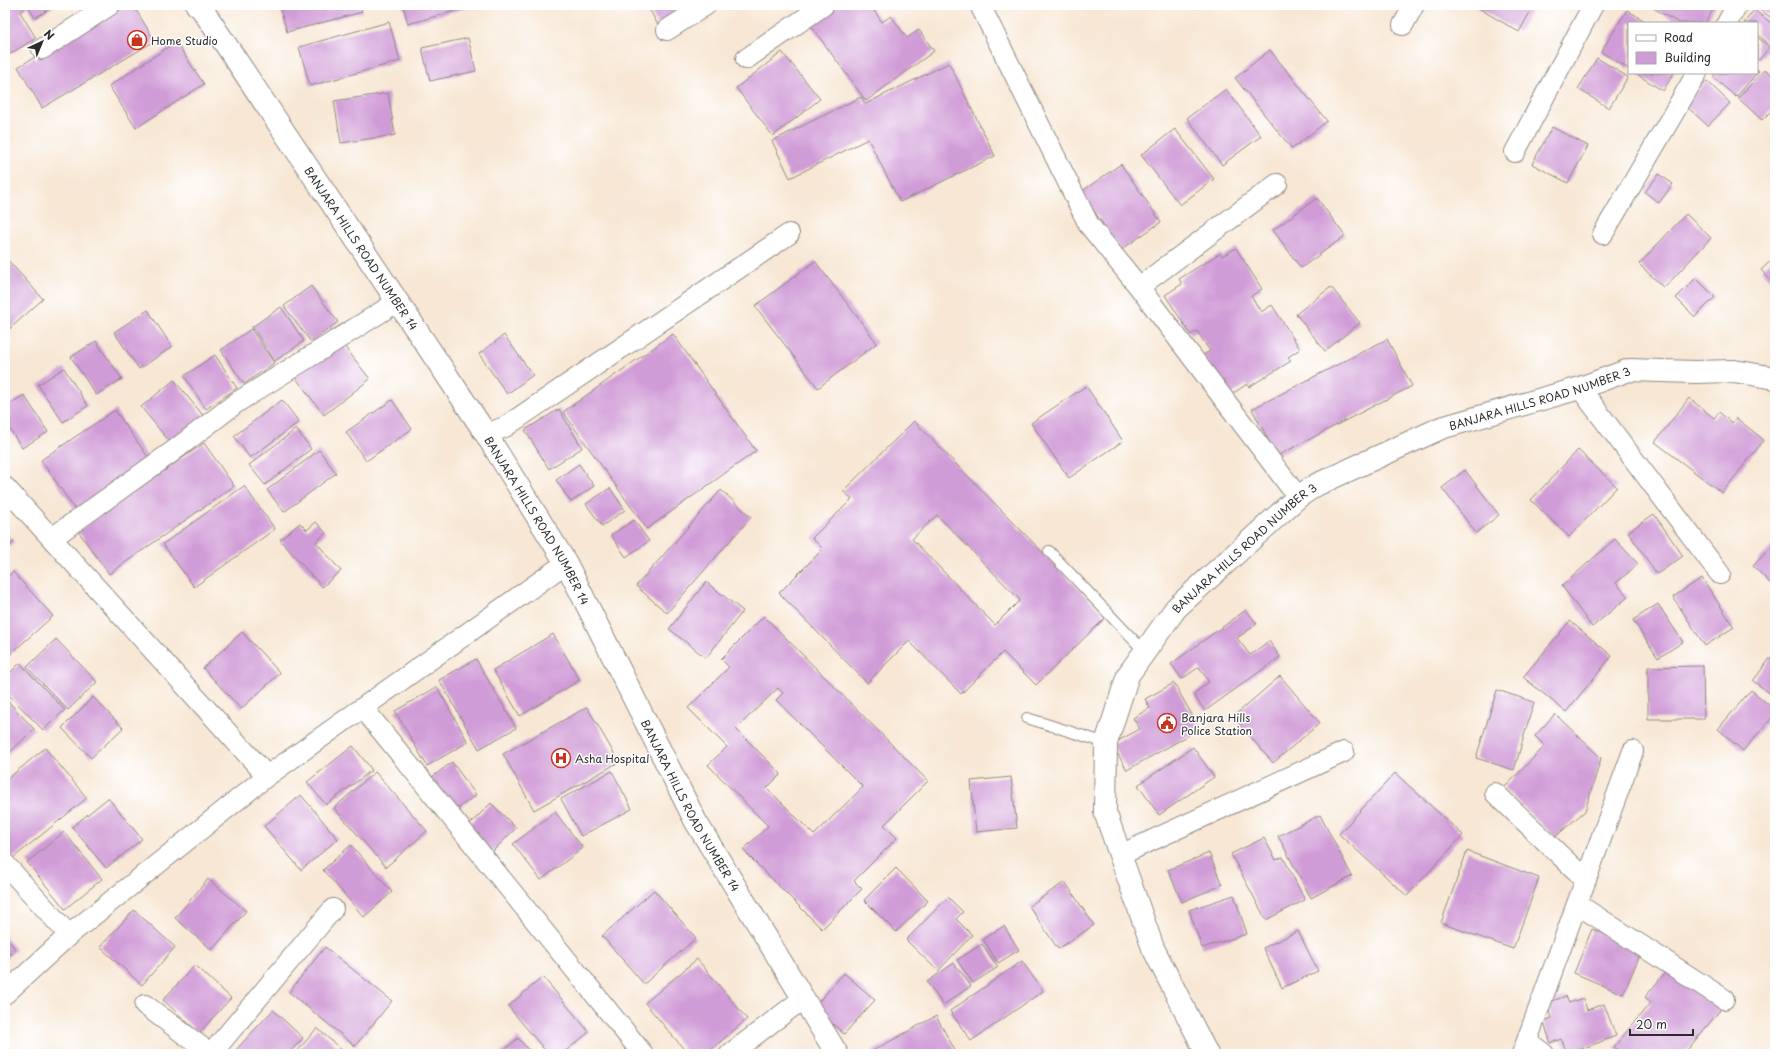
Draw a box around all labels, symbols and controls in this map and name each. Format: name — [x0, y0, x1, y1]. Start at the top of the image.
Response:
north arrow — [22, 22, 62, 62]
legend — [1628, 22, 1758, 74]
text: N — [40, 25, 59, 44]
text: Road — [1664, 28, 1693, 46]
shop icon: Home Studio — [126, 29, 148, 51]
place label: Home Studio — [151, 32, 218, 49]
text: Building — [1664, 48, 1711, 66]
street label: BANJARA HILLS ROAD NUMBER 14 — [301, 163, 423, 333]
street label: BANJARA HILLS ROAD NUMBER 3 — [1447, 362, 1633, 434]
street label: BANJARA HILLS ROAD NUMBER 14 — [481, 433, 594, 607]
street label: BANJARA HILLS ROAD NUMBER 3 — [1167, 479, 1320, 616]
place label: Banjara Hills Police Station — [1181, 709, 1252, 739]
public building icon: Banjara Hills Police Station — [1156, 712, 1178, 734]
street label: BANJARA HILLS ROAD NUMBER 14 — [637, 716, 745, 895]
hospital icon: Asha Hospital — [550, 747, 572, 769]
place label: Asha Hospital — [575, 750, 650, 767]
scale bar — [1630, 1011, 1693, 1037]
text: 20 m — [1636, 1015, 1667, 1033]

